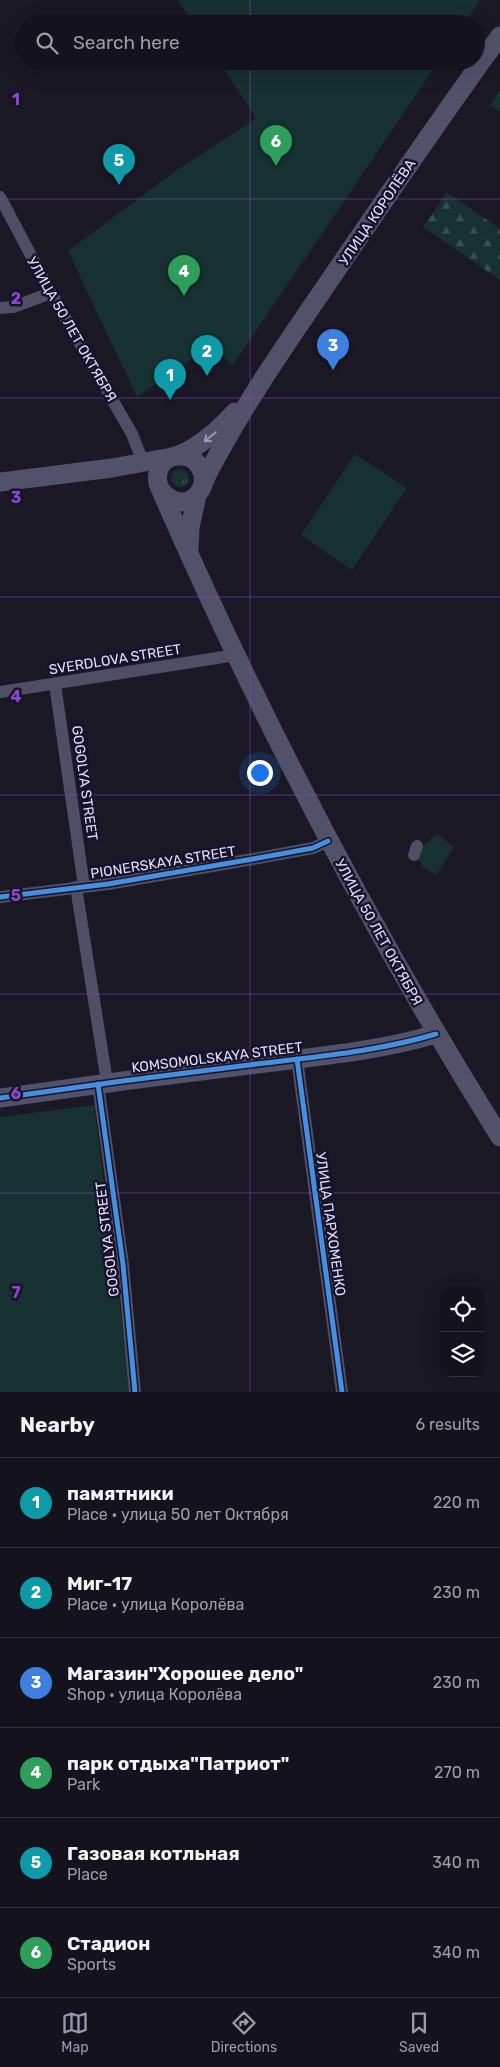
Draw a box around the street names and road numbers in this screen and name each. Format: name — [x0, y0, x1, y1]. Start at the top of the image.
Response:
street label: УЛИЦА КОРОЛЁВА — [335, 155, 420, 269]
street label: УЛИЦА 50 ЛЕТ ОКТЯБРЯ — [23, 254, 120, 405]
street label: SVERDLOVA STREET — [48, 641, 182, 678]
street label: GOGOLYA STREET — [68, 725, 101, 842]
street label: PIONERSKAYA STREET — [89, 843, 237, 882]
street label: УЛИЦА 50 ЛЕТ ОКТЯБРЯ — [331, 856, 426, 1008]
street label: KOMSOMOLSKAYA STREET — [131, 1039, 304, 1076]
street label: УЛИЦА ПАРХОМЕНКО — [312, 1151, 349, 1297]
street label: GOGOLYA STREET — [92, 1180, 123, 1297]

